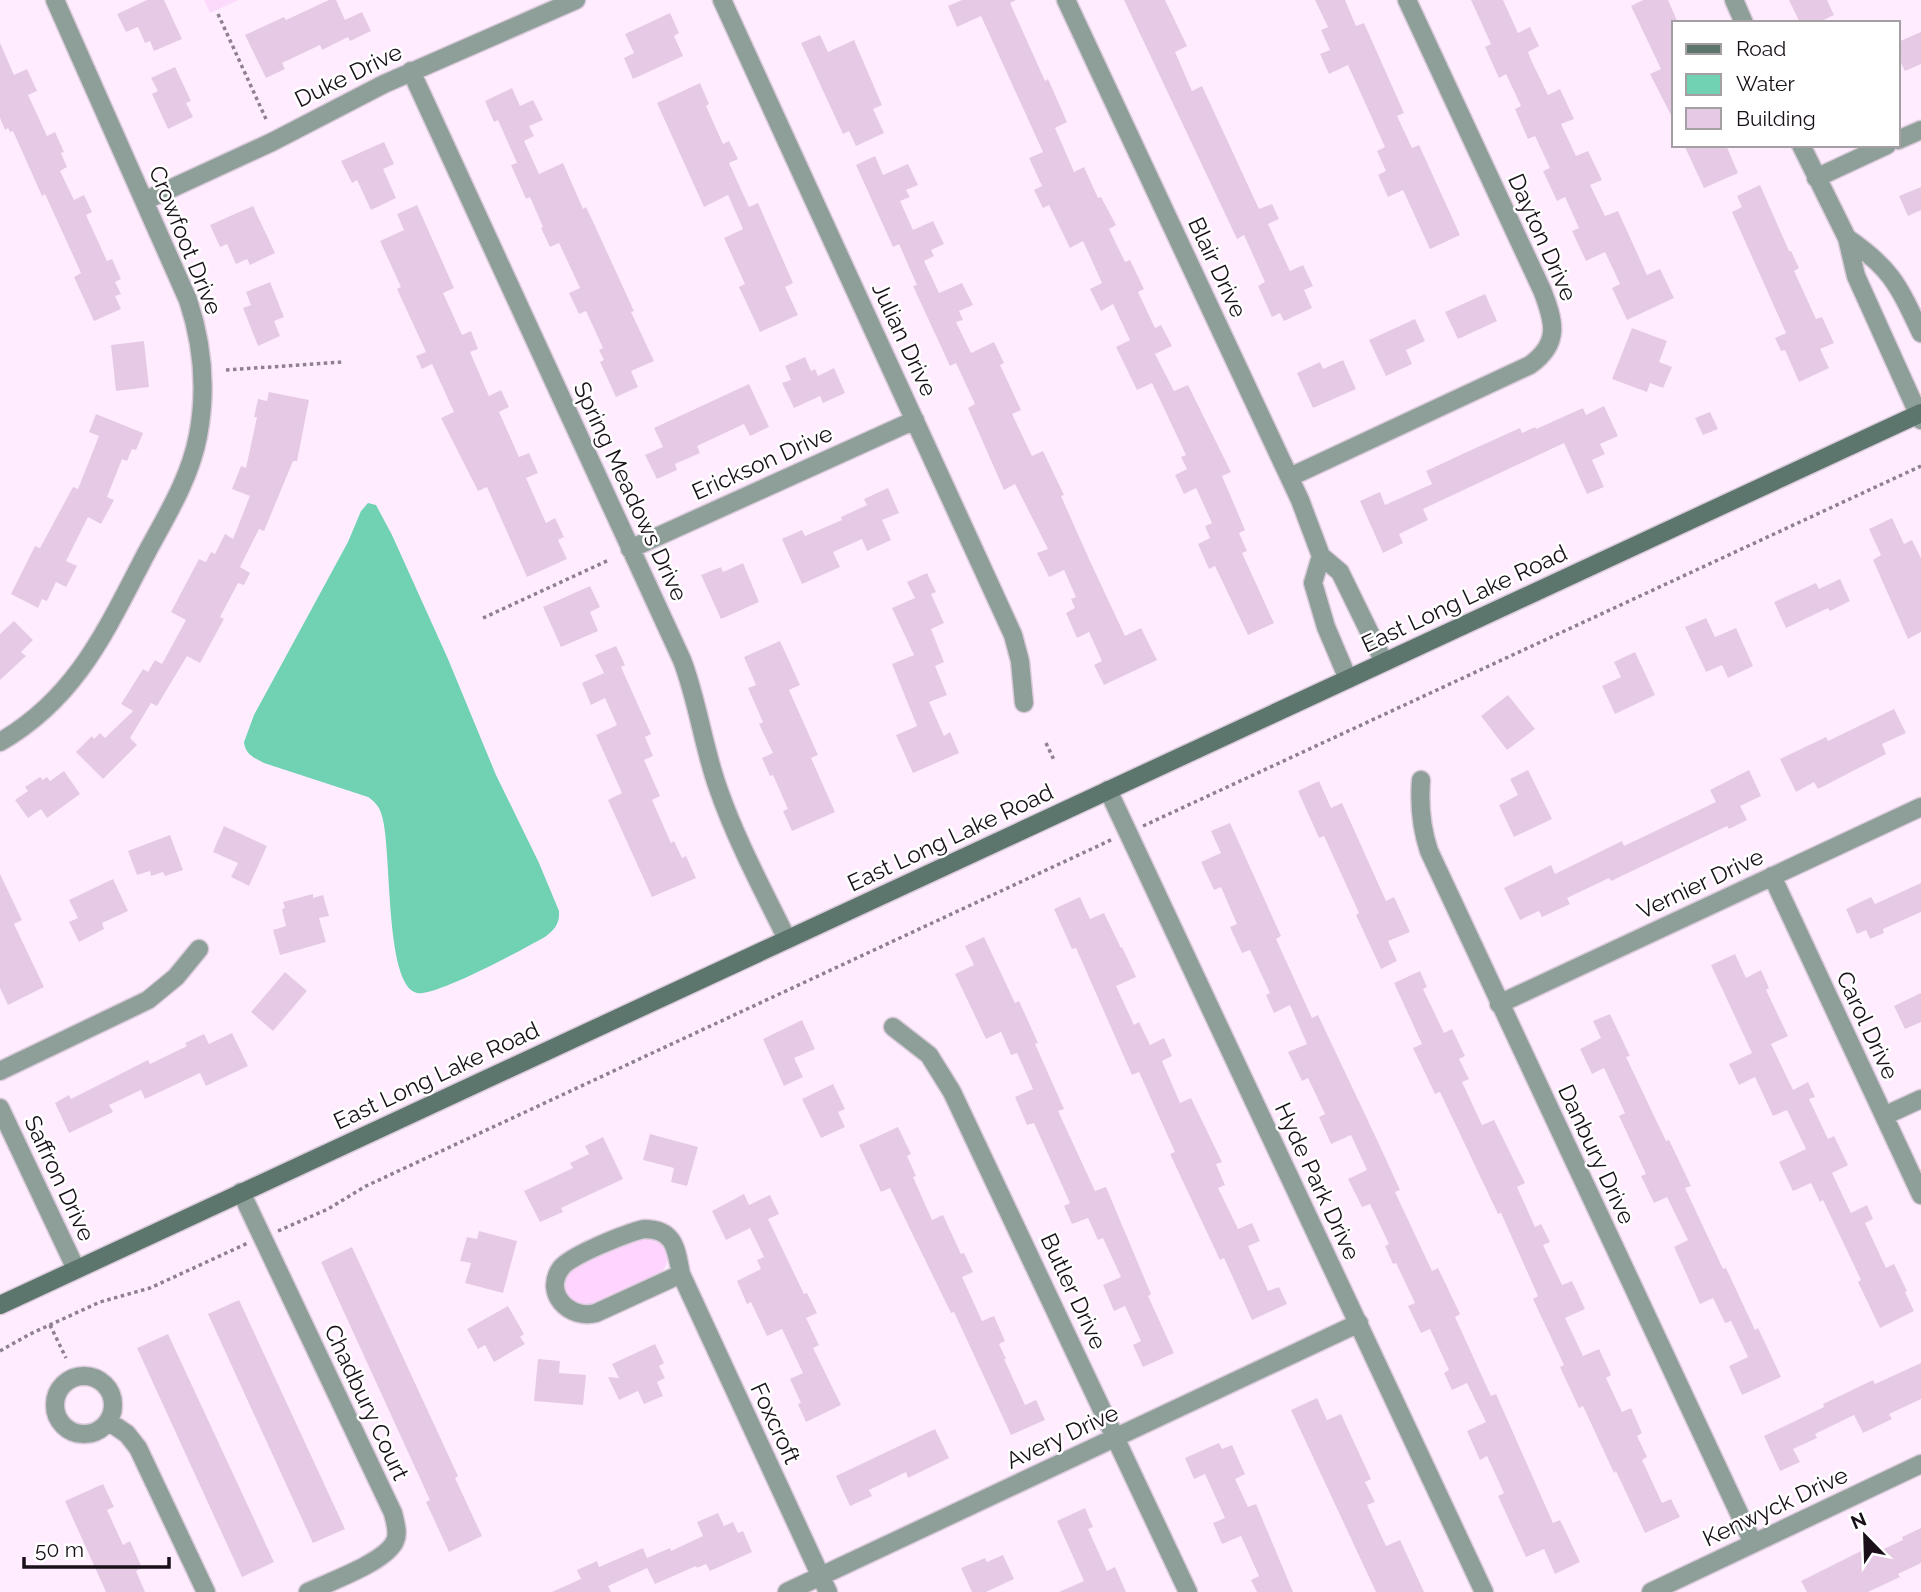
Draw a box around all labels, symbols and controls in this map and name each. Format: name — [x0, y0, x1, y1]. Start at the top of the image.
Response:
legend — [1672, 21, 1900, 147]
text: Road — [1736, 36, 1786, 61]
street label: Duke Drive — [290, 37, 406, 113]
text: Water — [1736, 71, 1795, 96]
text: Building — [1736, 106, 1816, 131]
street label: Crowfoot Drive — [144, 162, 228, 318]
street label: Dayton Drive — [1503, 169, 1583, 305]
street label: Blair Drive — [1183, 213, 1253, 321]
street label: Julian Drive — [867, 278, 943, 400]
street label: Spring Meadows Drive — [568, 377, 694, 605]
street label: Erickson Drive — [688, 419, 836, 505]
street label: East Long Lake Road — [1357, 539, 1571, 657]
street label: East Long Lake Road — [843, 778, 1057, 896]
street label: Vernier Drive — [1633, 842, 1767, 924]
street label: Carol Drive — [1831, 967, 1905, 1083]
street label: East Long Lake Road — [329, 1016, 543, 1134]
street label: Danbury Drive — [1553, 1080, 1641, 1228]
street label: Hyde Park Drive — [1270, 1098, 1366, 1264]
street label: Saffron Drive — [19, 1111, 101, 1245]
street label: Butler Drive — [1035, 1229, 1113, 1353]
street label: Chadbury Court — [319, 1320, 415, 1484]
street label: Foxcroft — [746, 1378, 807, 1468]
street label: Avery Drive — [1002, 1398, 1122, 1474]
street label: Kenwyck Drive — [1698, 1461, 1852, 1551]
north arrow — [1830, 1501, 1900, 1571]
text: N — [1847, 1507, 1869, 1533]
scale bar — [24, 1526, 170, 1570]
text: 50 m — [35, 1537, 84, 1562]

